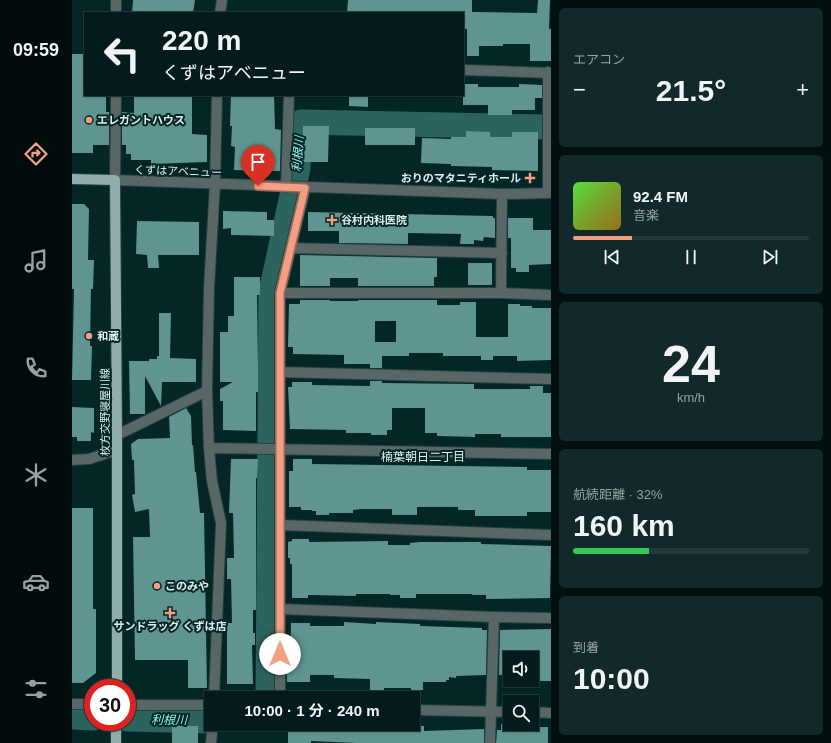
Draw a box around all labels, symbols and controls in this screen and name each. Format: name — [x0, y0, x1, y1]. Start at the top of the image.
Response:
text: 220 m — [162, 25, 241, 56]
icon: left — [96, 28, 148, 80]
text: 09:59 — [13, 40, 59, 60]
text: エアコン — [573, 52, 625, 67]
text: くずはアベニュー — [162, 63, 306, 83]
text: 21.5° — [656, 74, 726, 107]
text: − — [573, 77, 586, 102]
text: + — [796, 77, 809, 102]
place label: エレガントハウス — [97, 114, 185, 126]
marker: エレガントハウス — [84, 115, 94, 125]
water label: 利根川 — [289, 133, 307, 173]
icon: directions — [22, 140, 50, 168]
pin — [241, 145, 275, 186]
icon: arrive — [247, 151, 269, 173]
street label: くずはアベニュー — [134, 163, 222, 179]
place label: おりのマタニティホール — [401, 172, 521, 184]
marker: おりのマタニティホール — [524, 172, 536, 184]
text: 92.4 FM — [633, 188, 688, 205]
text: 音楽 — [633, 208, 659, 223]
marker: 谷村内科医院 — [326, 214, 338, 226]
place label: 谷村内科医院 — [341, 214, 407, 226]
icon: previous — [601, 246, 623, 268]
icon: pause — [680, 246, 702, 268]
icon: next — [759, 246, 781, 268]
icon: music — [22, 247, 50, 275]
place label: 和蔵 — [97, 330, 119, 342]
marker: 和蔵 — [84, 331, 94, 341]
text: 24 — [662, 335, 720, 393]
icon: phone — [22, 354, 50, 382]
street label: 枚方交野寝屋川線 — [99, 368, 111, 456]
text: km/h — [677, 390, 705, 405]
district label: 楠葉朝日二丁目 — [381, 450, 465, 464]
icon: climate — [22, 461, 50, 489]
text: 航続距離 · 32% — [573, 487, 663, 502]
text: 160 km — [573, 509, 675, 542]
icon: car — [22, 568, 50, 596]
place label: このみや — [165, 580, 209, 592]
marker: このみや — [152, 581, 162, 591]
marker: サンドラッグ くずは店 — [165, 608, 175, 618]
place label: サンドラッグ くずは店 — [113, 620, 227, 632]
position arrow — [259, 633, 301, 675]
text: 到着 — [573, 640, 599, 655]
map controls — [503, 651, 539, 731]
button: sound — [503, 651, 539, 687]
text: 10:00 — [573, 662, 650, 695]
icon: filters — [22, 675, 50, 703]
speed limit sign: 30 — [84, 679, 136, 731]
button: search — [503, 695, 539, 731]
text: 10:00 · 1 分 · 240 m — [244, 702, 380, 719]
water label: 利根川 — [151, 713, 189, 727]

